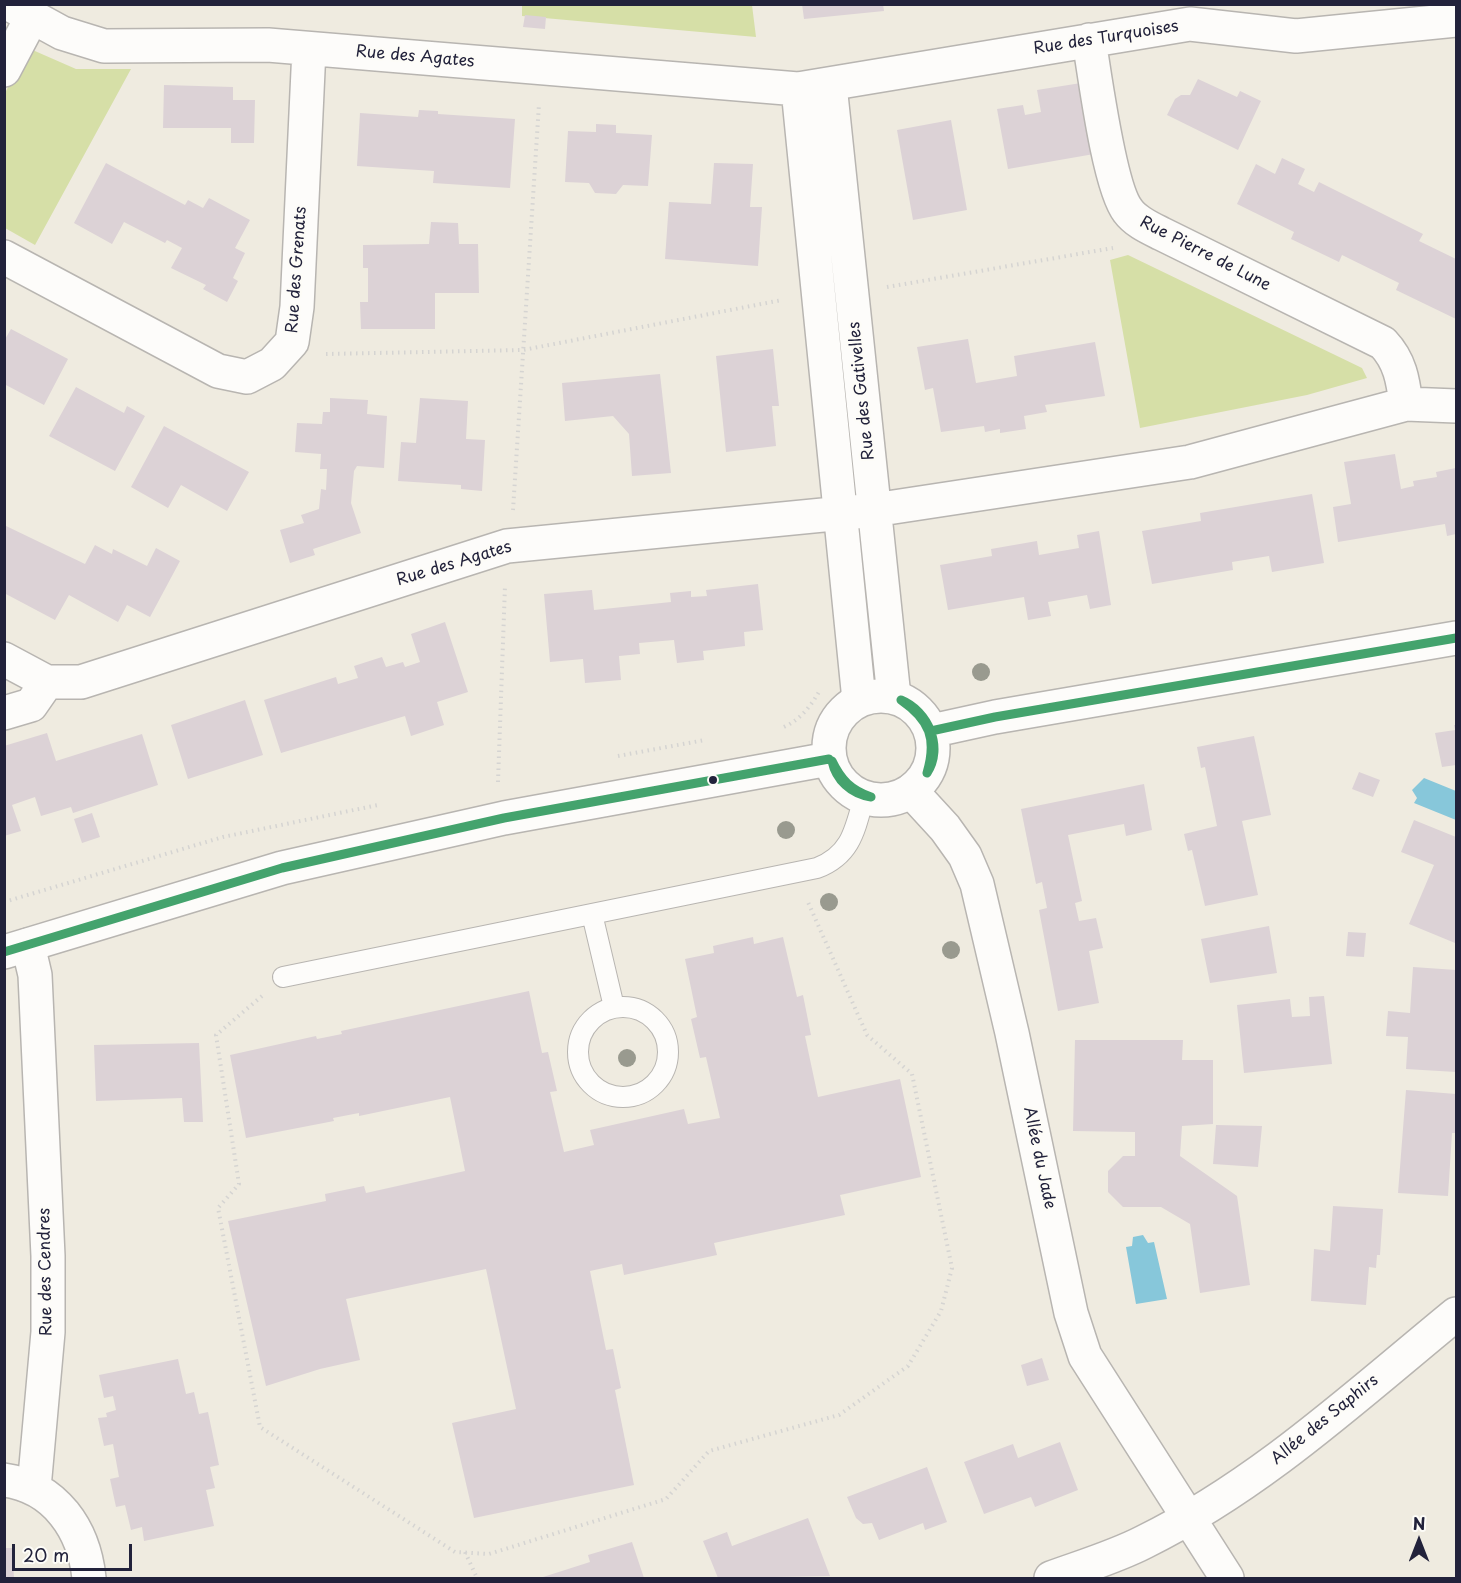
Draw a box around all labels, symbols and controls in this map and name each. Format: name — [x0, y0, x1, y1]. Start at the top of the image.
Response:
street label: Rue des Turquoises — [1032, 17, 1180, 59]
street label: Rue des Agates — [355, 42, 475, 72]
street label: Rue des Grenats — [283, 206, 311, 334]
street label: Rue Pierre de Lune — [1136, 213, 1274, 295]
street label: Rue des Gativelles — [845, 321, 879, 461]
street label: Rue des Agates — [394, 537, 514, 591]
unlabelled marker — [707, 774, 719, 786]
street label: Allée du Jade — [1019, 1105, 1059, 1211]
street label: Rue des Cendres — [35, 1208, 57, 1336]
street label: Allée des Saphirs — [1268, 1371, 1382, 1469]
north arrow — [1389, 1511, 1449, 1571]
text: N — [1413, 1511, 1425, 1535]
scale bar — [15, 1532, 135, 1570]
text: 20 m — [23, 1541, 69, 1568]

